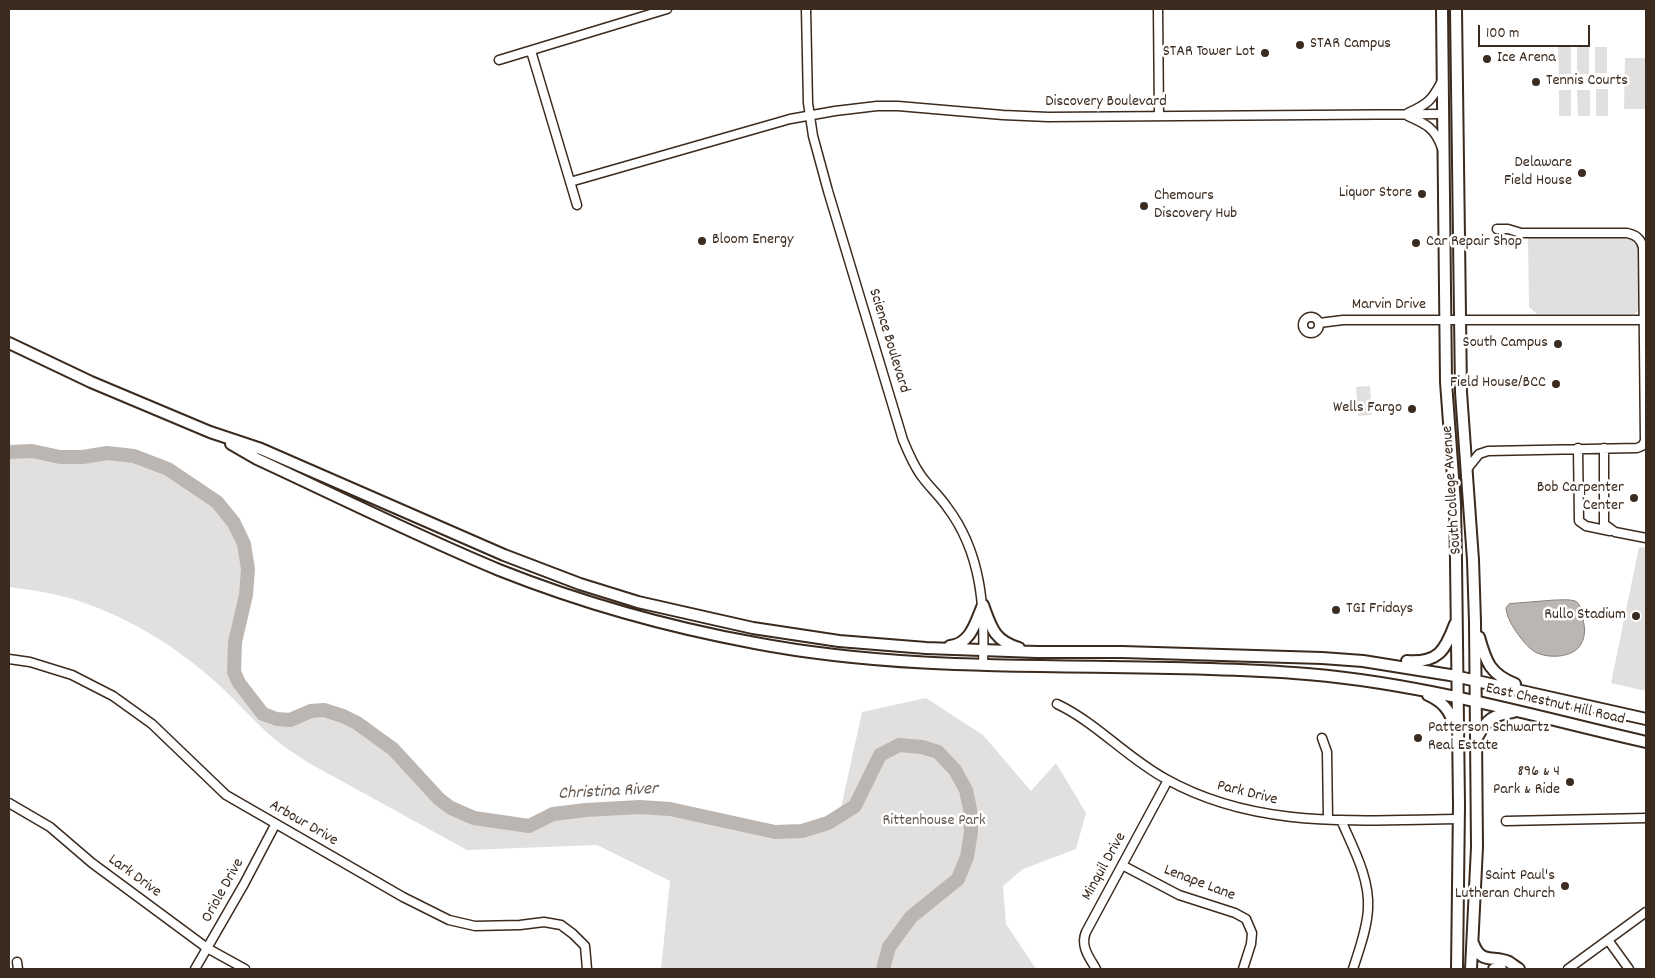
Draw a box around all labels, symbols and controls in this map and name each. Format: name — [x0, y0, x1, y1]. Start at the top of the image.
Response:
scale bar — [1480, 15, 1592, 47]
text: 100 m — [1486, 23, 1519, 45]
place label: STAR Campus — [1310, 35, 1391, 55]
marker: STAR Campus — [1294, 39, 1306, 51]
place label: STAR Tower Lot — [1163, 43, 1255, 63]
marker: STAR Tower Lot — [1259, 47, 1271, 59]
place label: Ice Arena — [1497, 49, 1556, 69]
marker: Ice Arena — [1481, 53, 1493, 65]
place label: Tennis Courts — [1546, 72, 1628, 92]
marker: Tennis Courts — [1530, 76, 1542, 88]
street label: Discovery Boulevard — [1045, 93, 1167, 113]
place label: Delaware Field House — [1504, 154, 1572, 192]
marker: Delaware Field House — [1576, 167, 1588, 179]
place label: Liquor Store — [1339, 184, 1412, 204]
place label: Chemours Discovery Hub — [1154, 187, 1237, 225]
marker: Liquor Store — [1416, 188, 1428, 200]
marker: Chemours Discovery Hub — [1138, 200, 1150, 212]
place label: Bloom Energy — [712, 231, 793, 251]
place label: Car Repair Shop — [1426, 233, 1522, 253]
marker: Bloom Energy — [696, 235, 708, 247]
marker: Car Repair Shop — [1410, 237, 1422, 249]
street label: Science Boulevard — [863, 287, 913, 395]
street label: Marvin Drive — [1352, 296, 1426, 316]
place label: South Campus — [1463, 334, 1548, 354]
marker: South Campus — [1552, 338, 1564, 350]
place label: Field House/BCC — [1450, 374, 1546, 394]
marker: Field House/BCC — [1550, 378, 1562, 390]
place label: Wells Fargo — [1333, 399, 1402, 419]
marker: Wells Fargo — [1406, 403, 1418, 415]
street label: South College Avenue — [1439, 425, 1467, 555]
place label: Bob Carpenter Center — [1537, 479, 1624, 517]
marker: Bob Carpenter Center — [1628, 492, 1640, 504]
place label: TGI Fridays — [1346, 600, 1413, 620]
marker: TGI Fridays — [1330, 604, 1342, 616]
place label: Rullo Stadium — [1544, 606, 1626, 626]
marker: Rullo Stadium — [1630, 610, 1642, 622]
street label: East Chestnut Hill Road — [1484, 680, 1626, 730]
place label: Patterson Schwartz Real Estate — [1428, 719, 1549, 757]
marker: Patterson Schwartz Real Estate — [1412, 732, 1424, 744]
place label: 896 & 4 Park & Ride — [1493, 763, 1560, 801]
marker: 896 & 4 Park & Ride — [1564, 776, 1576, 788]
street label: Park Drive — [1215, 777, 1279, 811]
water label: Christina River — [558, 780, 658, 806]
street label: Arbour Drive — [265, 797, 341, 851]
park label: Rittenhouse Park — [882, 812, 986, 832]
street label: Minquil Drive — [1078, 830, 1132, 904]
street label: Lark Drive — [104, 851, 164, 903]
street label: Oriole Drive — [199, 856, 249, 926]
street label: Lenape Lane — [1161, 862, 1237, 906]
place label: Saint Paul's Lutheran Church — [1455, 867, 1555, 905]
marker: Saint Paul's Lutheran Church — [1559, 880, 1571, 892]

